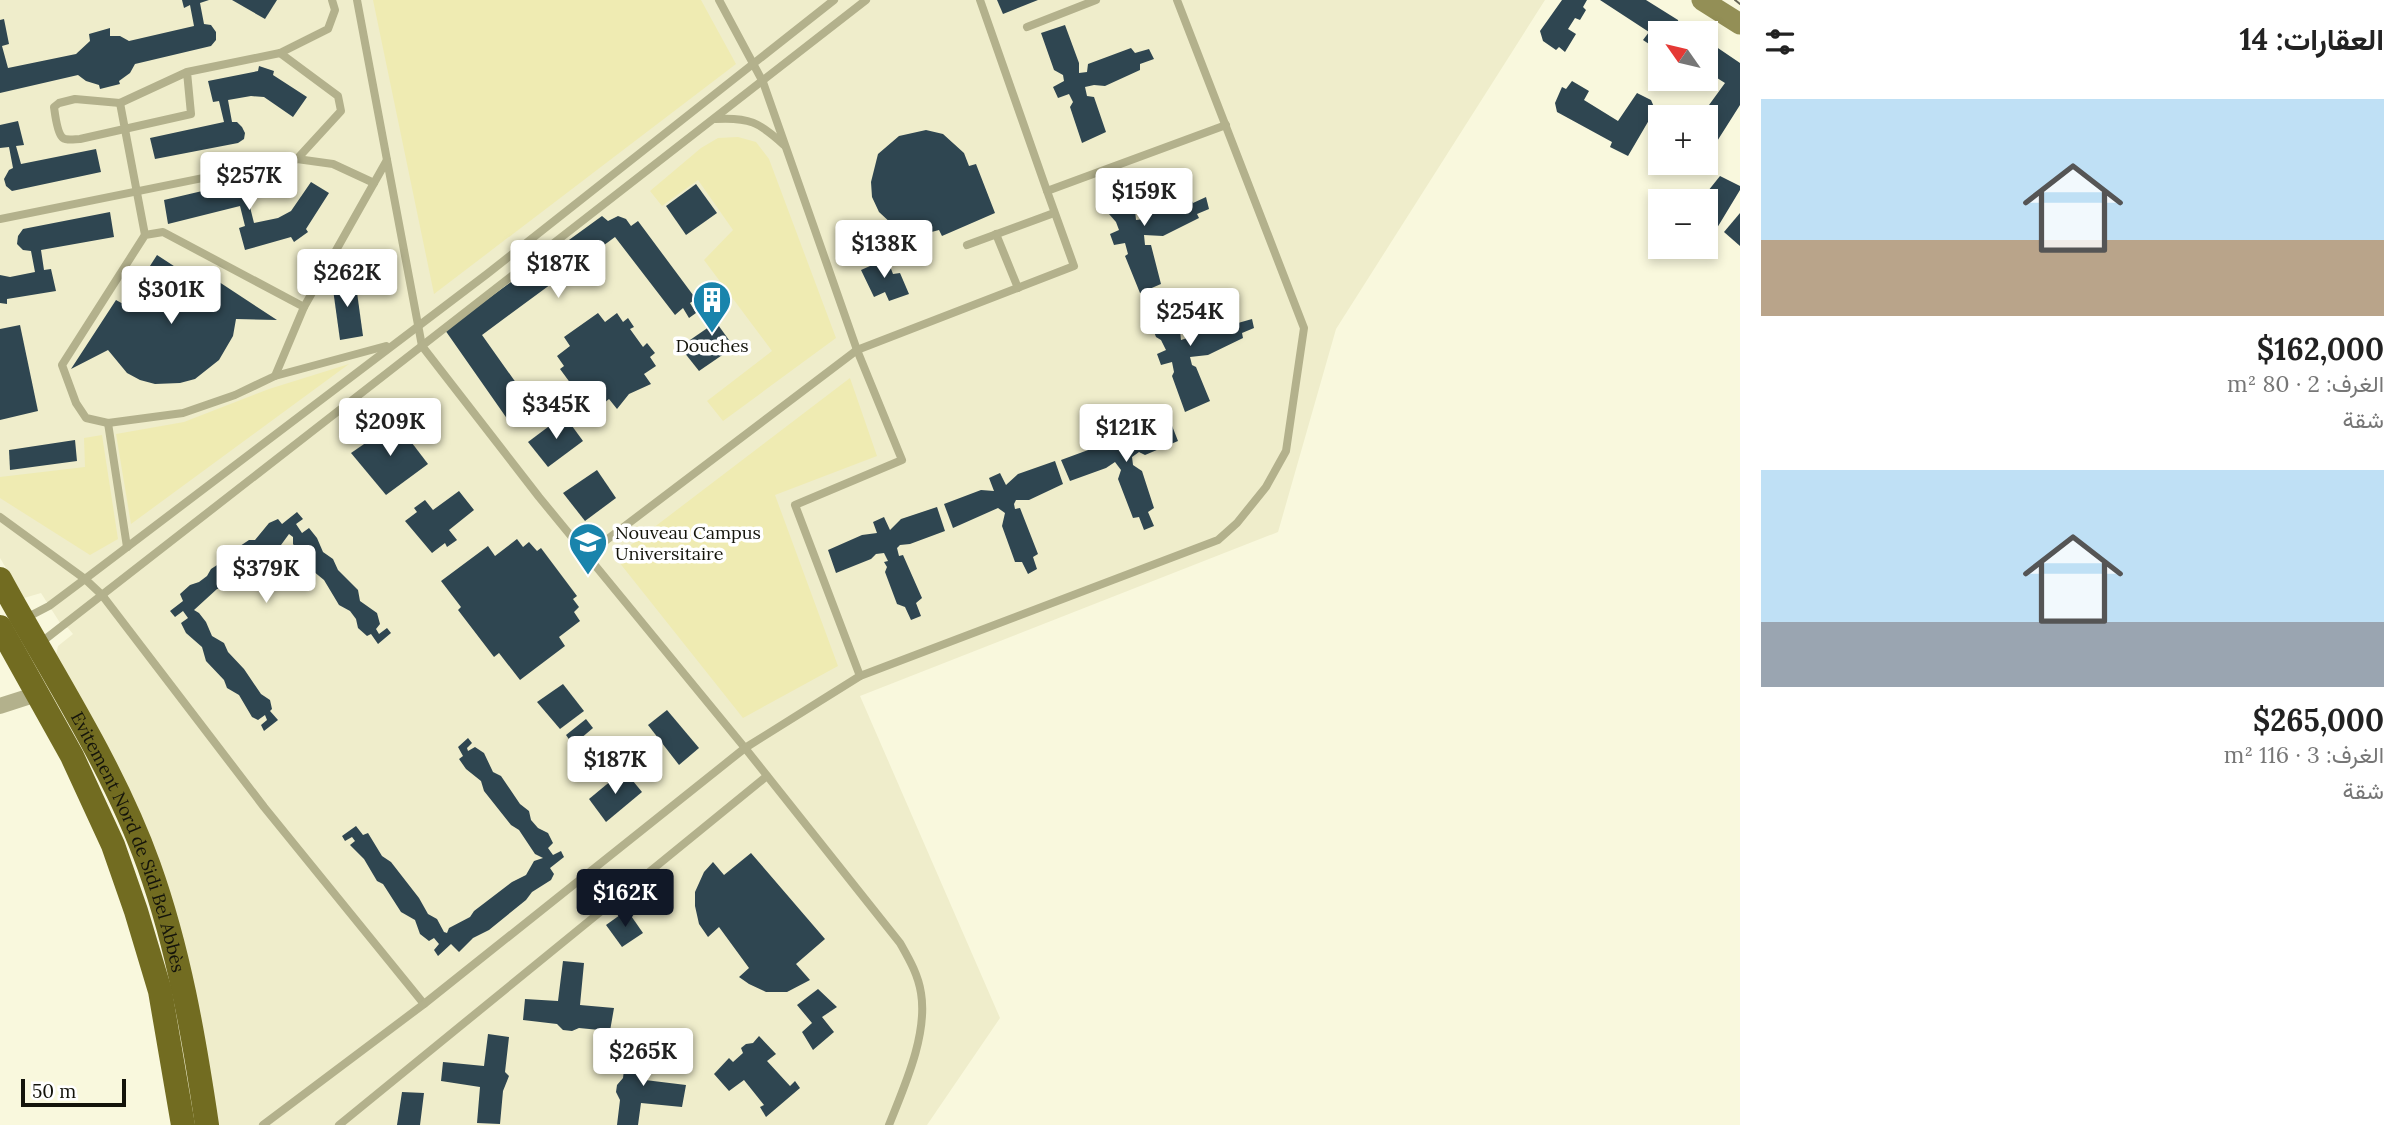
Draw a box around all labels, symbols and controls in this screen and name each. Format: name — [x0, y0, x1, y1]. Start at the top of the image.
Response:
text: العقارات: 14 — [2239, 20, 2384, 58]
north arrow — [1648, 21, 1718, 91]
map controls — [1648, 21, 1718, 259]
icon: filters — [1761, 23, 1799, 61]
button: + — [1648, 105, 1718, 175]
icon: home — [2010, 145, 2136, 271]
pin: $257K — [200, 152, 298, 212]
text: $257K — [216, 160, 282, 189]
pin: $159K — [1095, 168, 1193, 228]
text: $159K — [1112, 176, 1176, 205]
button: − — [1648, 189, 1718, 259]
pin: $138K — [835, 220, 933, 280]
text: $138K — [851, 228, 917, 257]
pin: $187K — [509, 240, 607, 300]
text: $187K — [526, 248, 590, 277]
pin: $262K — [298, 250, 396, 309]
text: $262K — [313, 257, 381, 286]
pin: $301K — [122, 266, 220, 326]
text: $301K — [138, 274, 204, 303]
building icon: Douches — [691, 279, 733, 334]
pin: $254K — [1141, 288, 1239, 348]
text: $254K — [1156, 296, 1224, 325]
text: $162,000 — [2257, 330, 2384, 368]
place label: Douches — [675, 334, 749, 357]
text: الغرف: 2 · 80 m² — [2227, 369, 2384, 398]
pin: $345K — [507, 382, 605, 441]
text: $345K — [522, 389, 590, 418]
pin: $209K — [341, 398, 439, 458]
pin: $121K — [1077, 405, 1175, 464]
text: شقة — [2342, 405, 2384, 434]
text: $209K — [355, 406, 425, 435]
text: $121K — [1096, 412, 1156, 441]
icon: home — [2010, 516, 2136, 642]
school or university icon: Nouveau Campus Universitaire — [567, 521, 609, 576]
place label: Nouveau Campus Universitaire — [615, 521, 761, 565]
pin: $379K — [217, 546, 315, 605]
text: $379K — [233, 553, 299, 582]
text: $265,000 — [2253, 701, 2384, 739]
street label: Evitement Nord de Sidi Bel Abbès — [66, 707, 191, 974]
pin: $187K — [566, 736, 664, 796]
text: الغرف: 3 · 116 m² — [2224, 740, 2384, 769]
text: $187K — [583, 744, 647, 773]
text: شقة — [2342, 776, 2384, 805]
pin: $162K — [576, 870, 674, 929]
text: $162K — [593, 877, 657, 906]
pin: $265K — [594, 1028, 692, 1088]
text: $265K — [609, 1036, 677, 1065]
scale bar — [21, 1076, 126, 1108]
text: 50 m — [32, 1079, 76, 1103]

